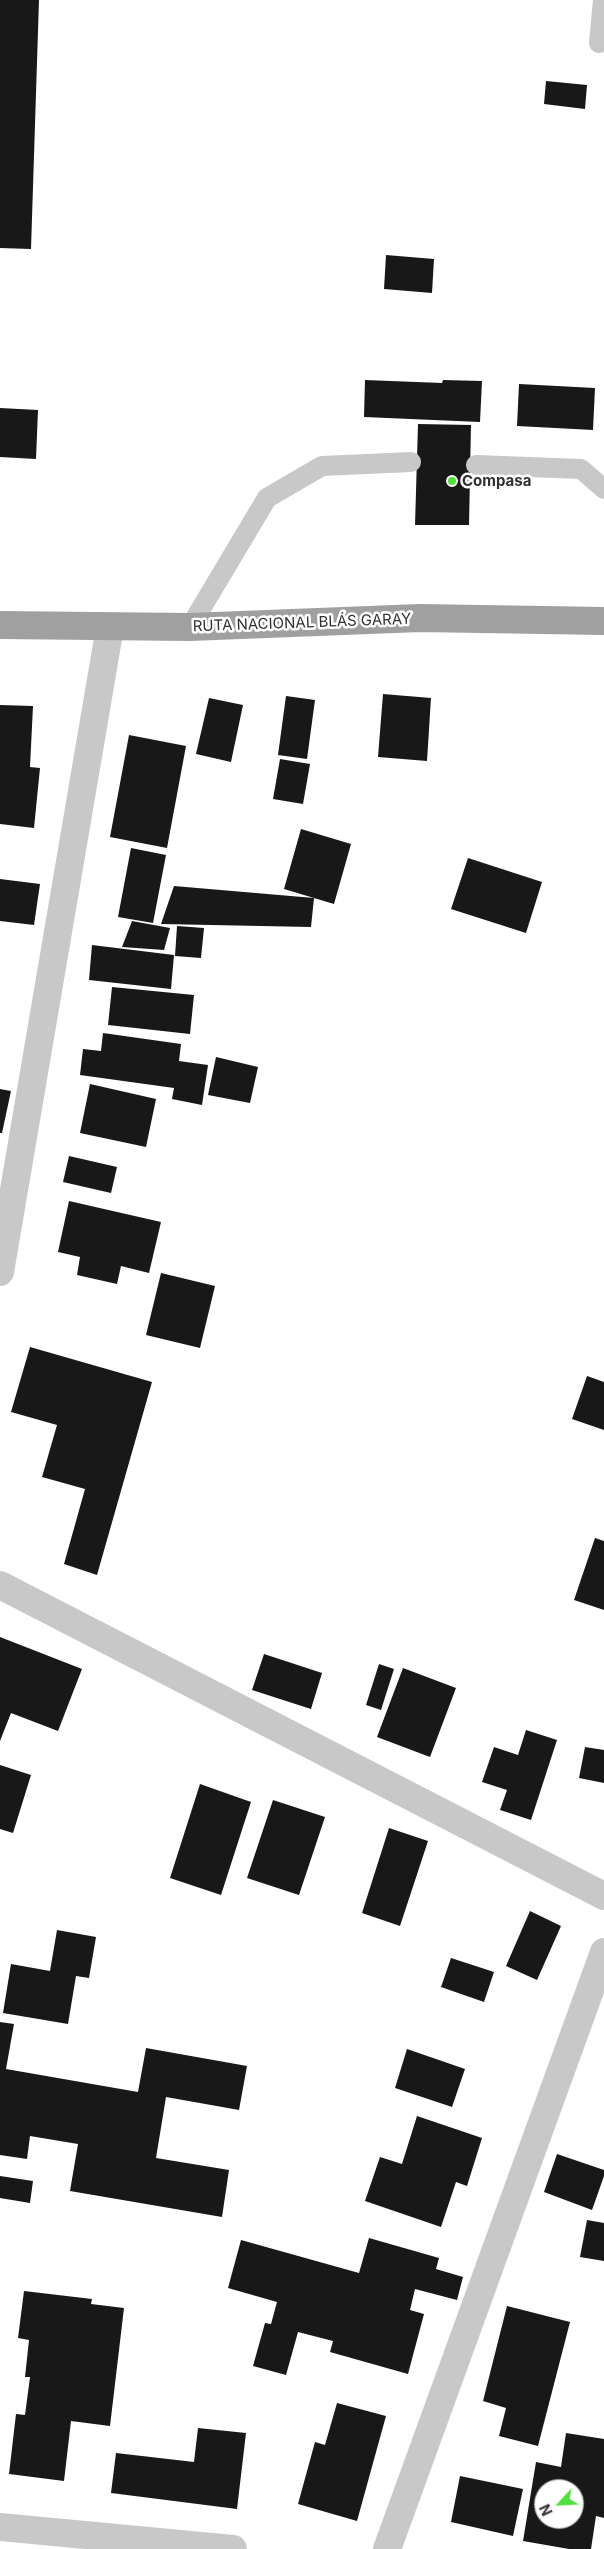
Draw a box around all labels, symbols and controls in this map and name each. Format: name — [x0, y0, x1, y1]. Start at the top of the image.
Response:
place label: Compasa — [462, 472, 531, 490]
marker: Compasa — [446, 475, 458, 487]
street label: RUTA NACIONAL BLÁS GARAY — [193, 610, 411, 636]
north arrow — [534, 2479, 584, 2529]
text: N — [536, 2502, 556, 2519]

